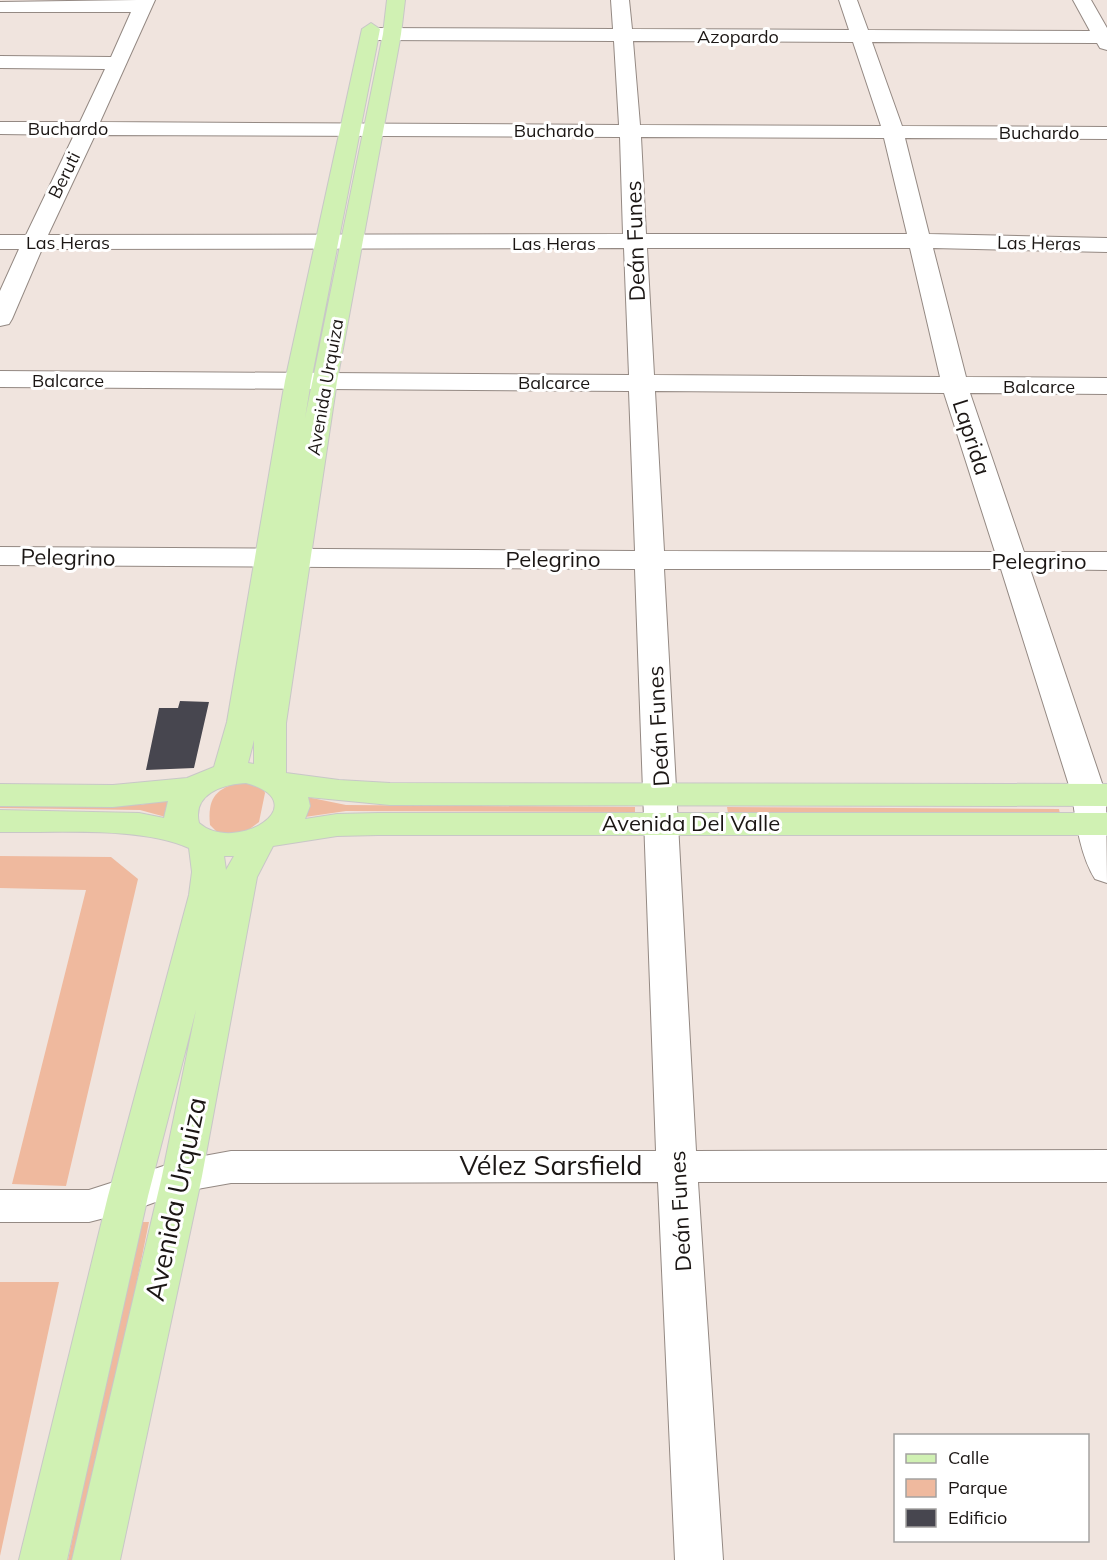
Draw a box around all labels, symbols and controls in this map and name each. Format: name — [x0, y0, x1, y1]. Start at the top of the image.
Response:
street label: Azopardo — [697, 25, 779, 48]
street label: Buchardo — [28, 117, 108, 140]
street label: Buchardo — [514, 119, 594, 142]
street label: Buchardo — [999, 121, 1079, 144]
street label: Beruti — [43, 148, 85, 202]
street label: Deán Funes — [619, 180, 651, 302]
street label: Las Heras — [26, 231, 110, 254]
street label: Las Heras — [997, 231, 1081, 255]
street label: Las Heras — [512, 232, 596, 255]
street label: Avenida Urquiza — [302, 317, 348, 457]
street label: Balcarce — [32, 369, 104, 392]
street label: Balcarce — [518, 371, 590, 394]
street label: Balcarce — [1003, 375, 1075, 398]
street label: Laprida — [947, 396, 997, 478]
street label: Pelegrino — [20, 542, 116, 572]
street label: Pelegrino — [506, 545, 600, 573]
street label: Pelegrino — [992, 547, 1086, 575]
street label: Deán Funes — [641, 665, 675, 787]
street label: Avenida Del Valle — [602, 809, 780, 837]
street label: Avenida Urquiza — [137, 1094, 213, 1304]
street label: Vélez Sarsfield — [460, 1148, 642, 1182]
street label: Deán Funes — [663, 1150, 697, 1272]
legend — [894, 1434, 1089, 1542]
text: Calle — [948, 1446, 989, 1469]
text: Parque — [948, 1476, 1007, 1499]
text: Edificio — [948, 1506, 1007, 1529]

